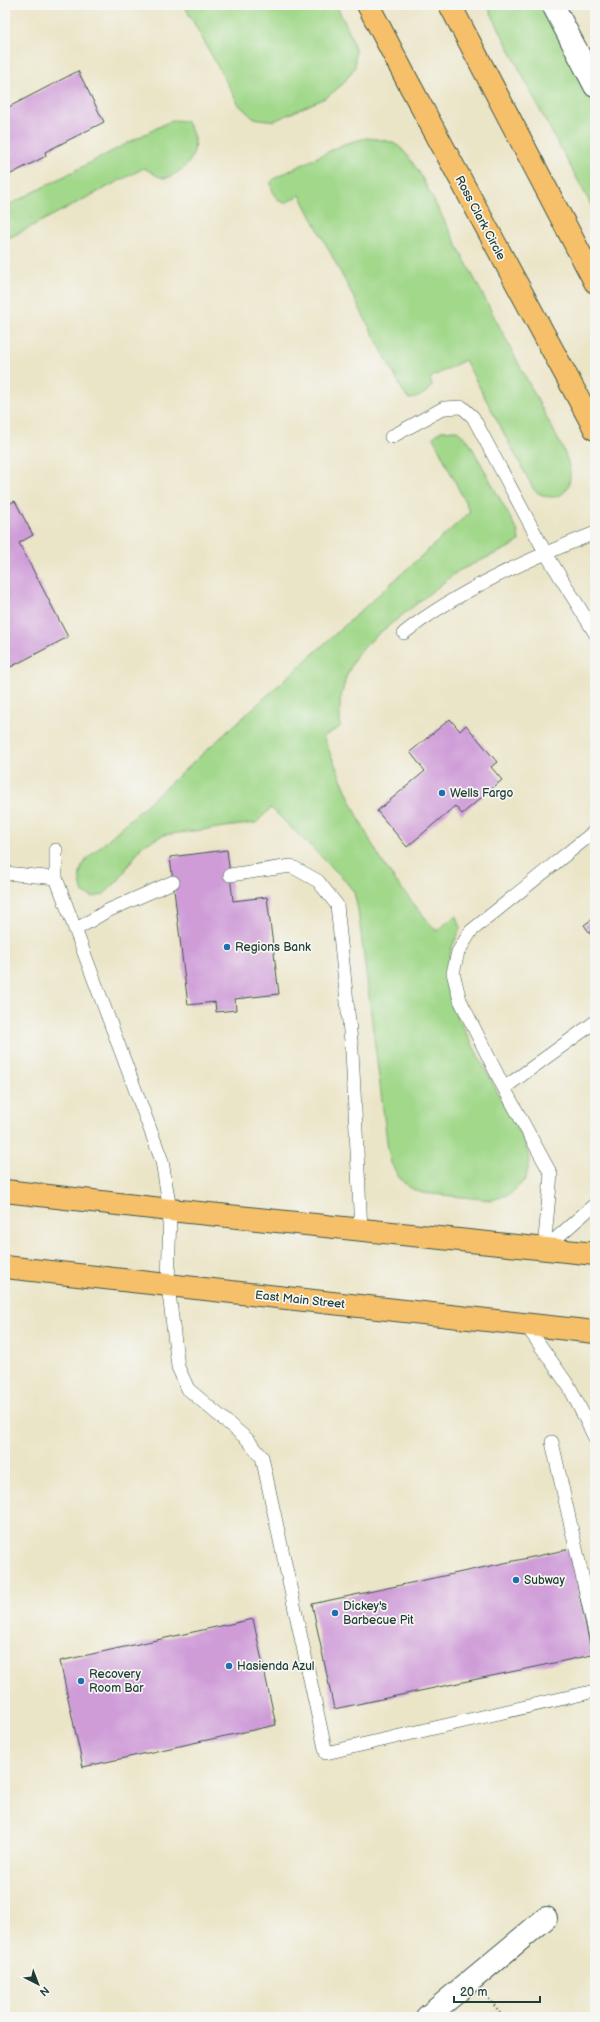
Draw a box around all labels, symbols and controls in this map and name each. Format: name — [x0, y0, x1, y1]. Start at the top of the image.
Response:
street label: Ross Clark Circle — [451, 173, 509, 263]
place label: Wells Fargo — [450, 786, 514, 801]
marker: Wells Fargo — [437, 788, 447, 798]
place label: Regions Bank — [235, 940, 311, 955]
marker: Regions Bank — [222, 942, 232, 952]
street label: East Main Street — [254, 1288, 346, 1312]
place label: Subway — [524, 1573, 565, 1588]
marker: Subway — [511, 1575, 521, 1585]
place label: Dickey's Barbecue Pit — [343, 1599, 414, 1628]
marker: Dickey's Barbecue Pit — [330, 1608, 340, 1618]
place label: Hasienda Azul — [237, 1659, 315, 1674]
marker: Hasienda Azul — [224, 1661, 234, 1671]
place label: Recovery Room Bar — [89, 1667, 144, 1696]
marker: Recovery Room Bar — [76, 1676, 86, 1686]
north arrow — [18, 1964, 58, 2004]
scale bar — [454, 1978, 540, 2004]
text: N — [37, 1983, 52, 1999]
text: 20 m — [460, 1985, 487, 2000]

